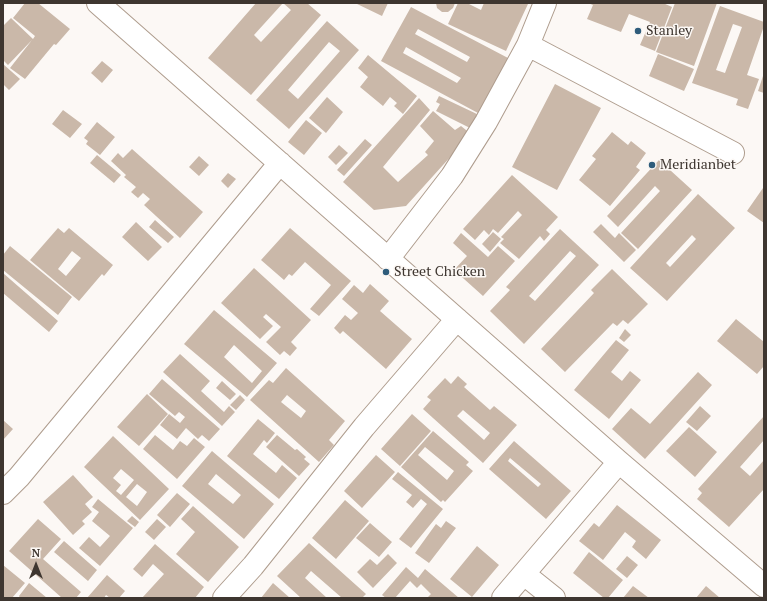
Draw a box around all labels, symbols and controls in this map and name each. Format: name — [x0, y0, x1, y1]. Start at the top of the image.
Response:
place label: Stanley — [646, 23, 692, 39]
marker: Stanley — [633, 26, 643, 36]
place label: Meridianbet — [660, 157, 736, 173]
marker: Meridianbet — [647, 160, 657, 170]
place label: Street Chicken — [394, 264, 485, 280]
marker: Street Chicken — [381, 267, 391, 277]
north arrow — [16, 545, 56, 585]
text: N — [32, 546, 40, 560]

